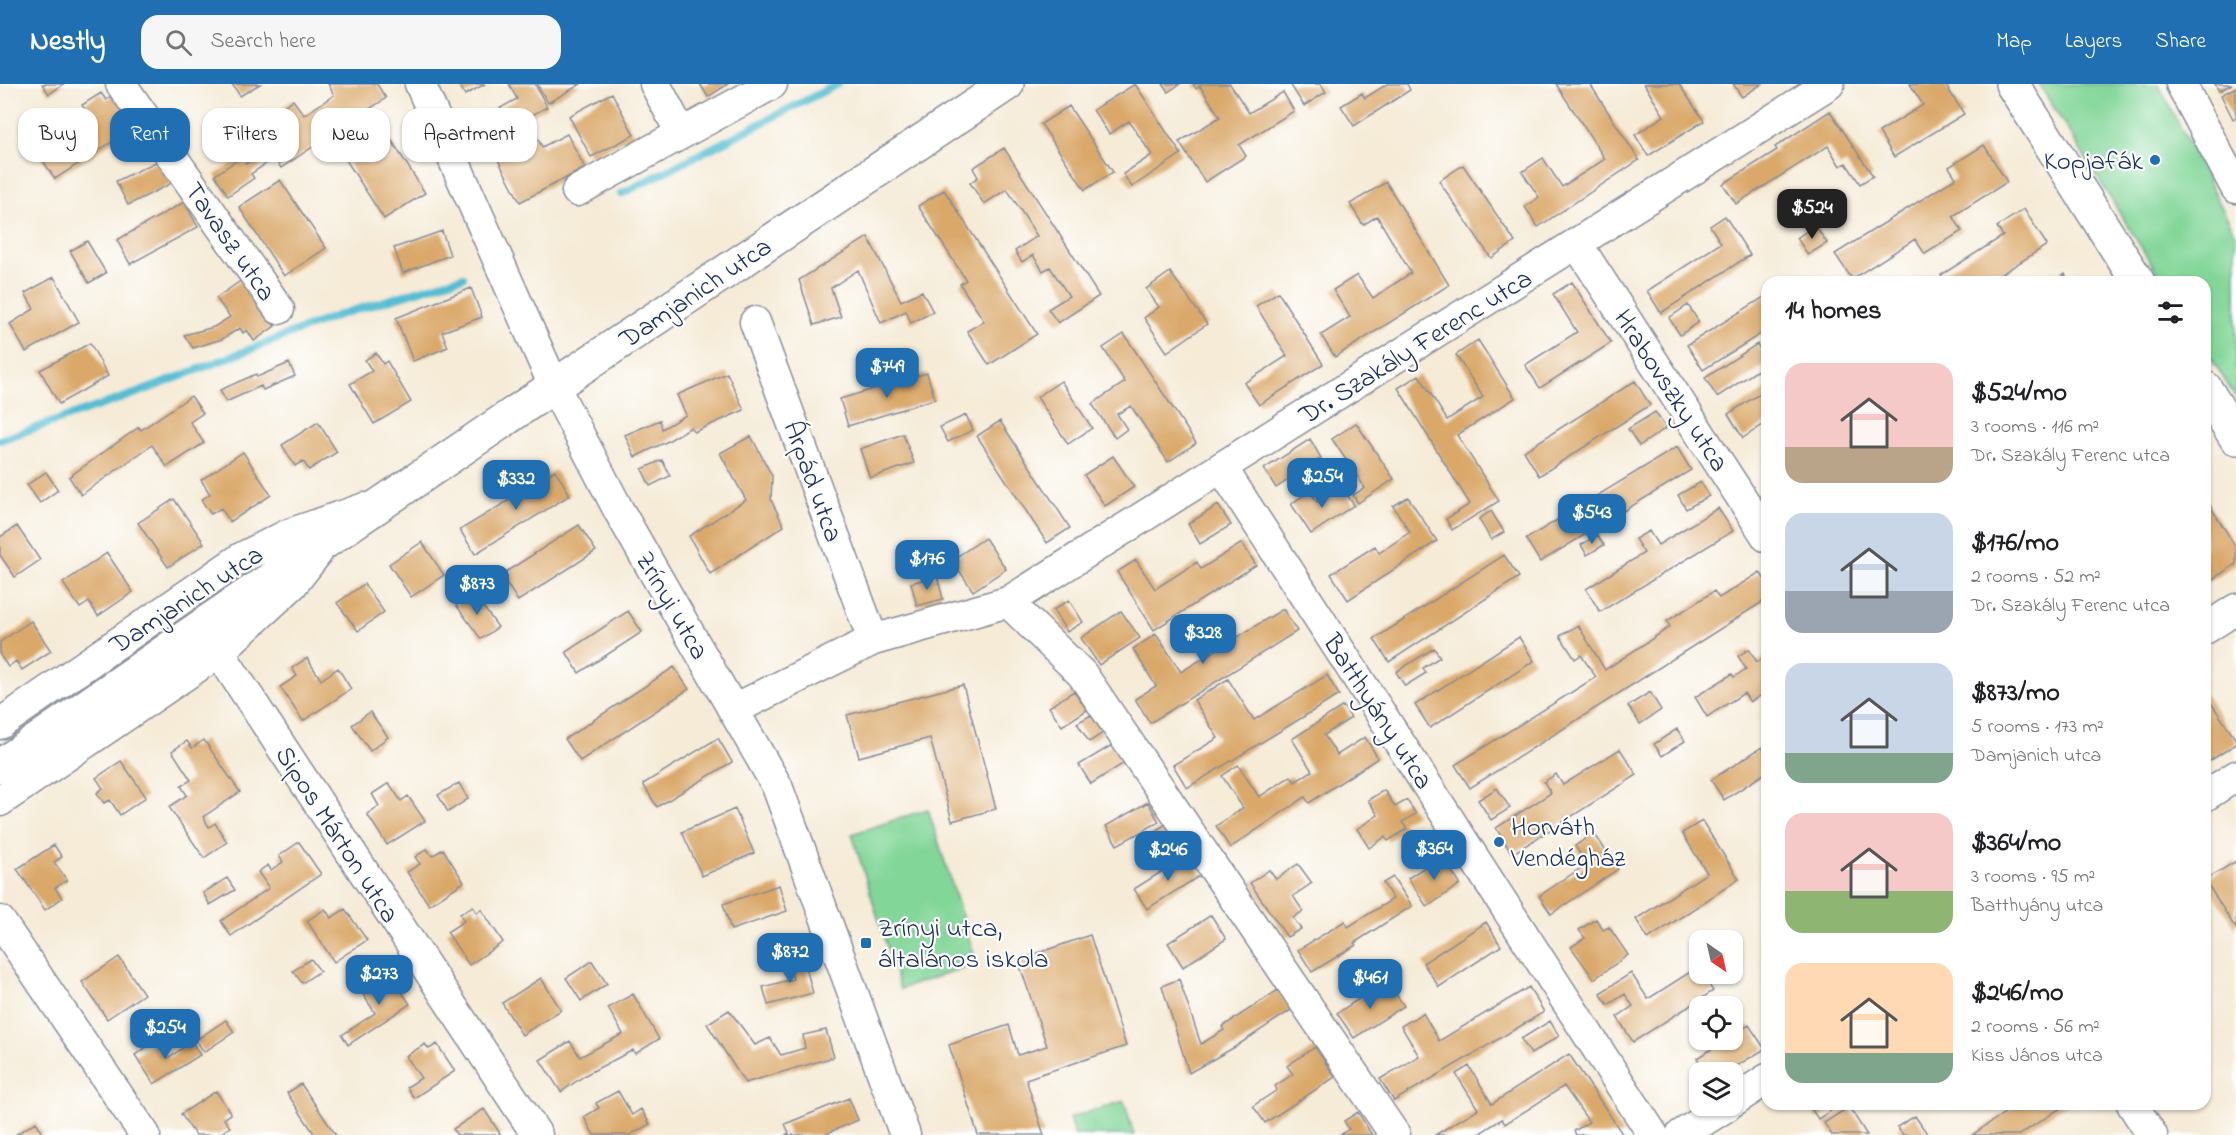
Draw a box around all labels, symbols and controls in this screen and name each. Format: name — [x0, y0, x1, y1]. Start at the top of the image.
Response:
search box — [141, 15, 561, 69]
text: Nestly — [30, 22, 105, 63]
icon: search — [162, 26, 195, 59]
text: Search here — [210, 26, 316, 58]
text: Map — [1996, 27, 2032, 57]
text: Layers — [2065, 27, 2122, 57]
text: Share — [2155, 27, 2206, 57]
chip: Buy — [18, 108, 98, 162]
chip: Rent — [110, 108, 190, 162]
chip: Filters — [202, 108, 299, 162]
chip: New — [311, 108, 390, 162]
chip: Apartment — [402, 108, 537, 162]
place label: Kopjafák — [2044, 143, 2143, 182]
marker: Kopjafák — [2148, 153, 2162, 167]
street label: Tavasz utca — [173, 175, 284, 310]
pin: $524 — [1776, 189, 1848, 240]
text: $524 — [1791, 194, 1833, 223]
street label: Damjanich utca — [612, 229, 780, 360]
street label: Dr. Szakály Ferenc utca — [1291, 260, 1541, 436]
text: 14 homes — [1785, 293, 1881, 331]
icon: filters — [2154, 296, 2187, 329]
street label: Hrabovszky utca — [1603, 302, 1737, 480]
pin: $749 — [851, 348, 923, 399]
text: $749 — [870, 353, 904, 382]
text: $524/mo — [1971, 375, 2067, 413]
icon: home — [1833, 387, 1905, 459]
text: 3 rooms · 116 m² — [1971, 413, 2099, 442]
street label: Árpád utca — [772, 416, 852, 548]
text: Dr. Szakály Ferenc utca — [1971, 442, 2170, 471]
pin: $254 — [1286, 458, 1358, 509]
pin: $332 — [480, 460, 552, 511]
text: $254 — [1301, 463, 1343, 492]
text: $332 — [497, 465, 535, 494]
pin: $543 — [1556, 494, 1628, 545]
text: $543 — [1572, 499, 1612, 528]
text: $176/mo — [1971, 525, 2059, 563]
street label: Damjanich utca — [102, 537, 272, 666]
icon: home — [1833, 537, 1905, 609]
pin: $176 — [891, 540, 963, 591]
street label: Zrínyi utca — [624, 545, 718, 668]
text: $176 — [909, 545, 945, 574]
text: 2 rooms · 52 m² — [1971, 563, 2101, 592]
pin: $873 — [441, 565, 513, 616]
text: $873 — [459, 570, 495, 599]
text: Dr. Szakály Ferenc utca — [1971, 592, 2170, 621]
pin: $328 — [1167, 614, 1239, 665]
text: $328 — [1184, 619, 1222, 648]
street label: Batthyány utca — [1311, 626, 1442, 798]
text: $873/mo — [1971, 675, 2060, 713]
icon: home — [1833, 687, 1905, 759]
text: 5 rooms · 173 m² — [1971, 713, 2104, 742]
street label: Sipos Márton utca — [264, 739, 408, 932]
text: Damjanich utca — [1971, 742, 2101, 771]
place label: Horváth Vendégház — [1510, 809, 1626, 879]
text: $364/mo — [1971, 825, 2061, 863]
pin: $364 — [1398, 830, 1470, 881]
pin: $246 — [1132, 831, 1204, 882]
text: $364 — [1415, 835, 1453, 864]
marker: Horváth Vendégház — [1492, 835, 1506, 849]
text: $246 — [1148, 836, 1188, 865]
icon: home — [1833, 837, 1905, 909]
text: 3 rooms · 95 m² — [1971, 863, 2095, 892]
text: Batthyány utca — [1971, 892, 2103, 921]
place label: Zrínyi utca, általános iskola — [878, 910, 1049, 980]
north arrow — [1689, 930, 1743, 984]
map controls — [1689, 930, 1743, 1116]
pin: $872 — [754, 933, 826, 984]
marker: Zrínyi utca, általános iskola — [859, 936, 873, 950]
text: $872 — [771, 938, 809, 967]
pin: $273 — [343, 955, 415, 1006]
pin: $461 — [1334, 959, 1406, 1010]
text: $273 — [360, 960, 398, 989]
text: $461 — [1352, 964, 1388, 993]
text: $246/mo — [1971, 975, 2064, 1013]
icon: home — [1833, 987, 1905, 1059]
button: locate — [1689, 996, 1743, 1050]
pin: $254 — [129, 1009, 201, 1060]
text: 2 rooms · 56 m² — [1971, 1013, 2100, 1042]
text: $254 — [144, 1014, 186, 1043]
text: Kiss János utca — [1971, 1042, 2103, 1071]
button: layers — [1689, 1062, 1743, 1116]

